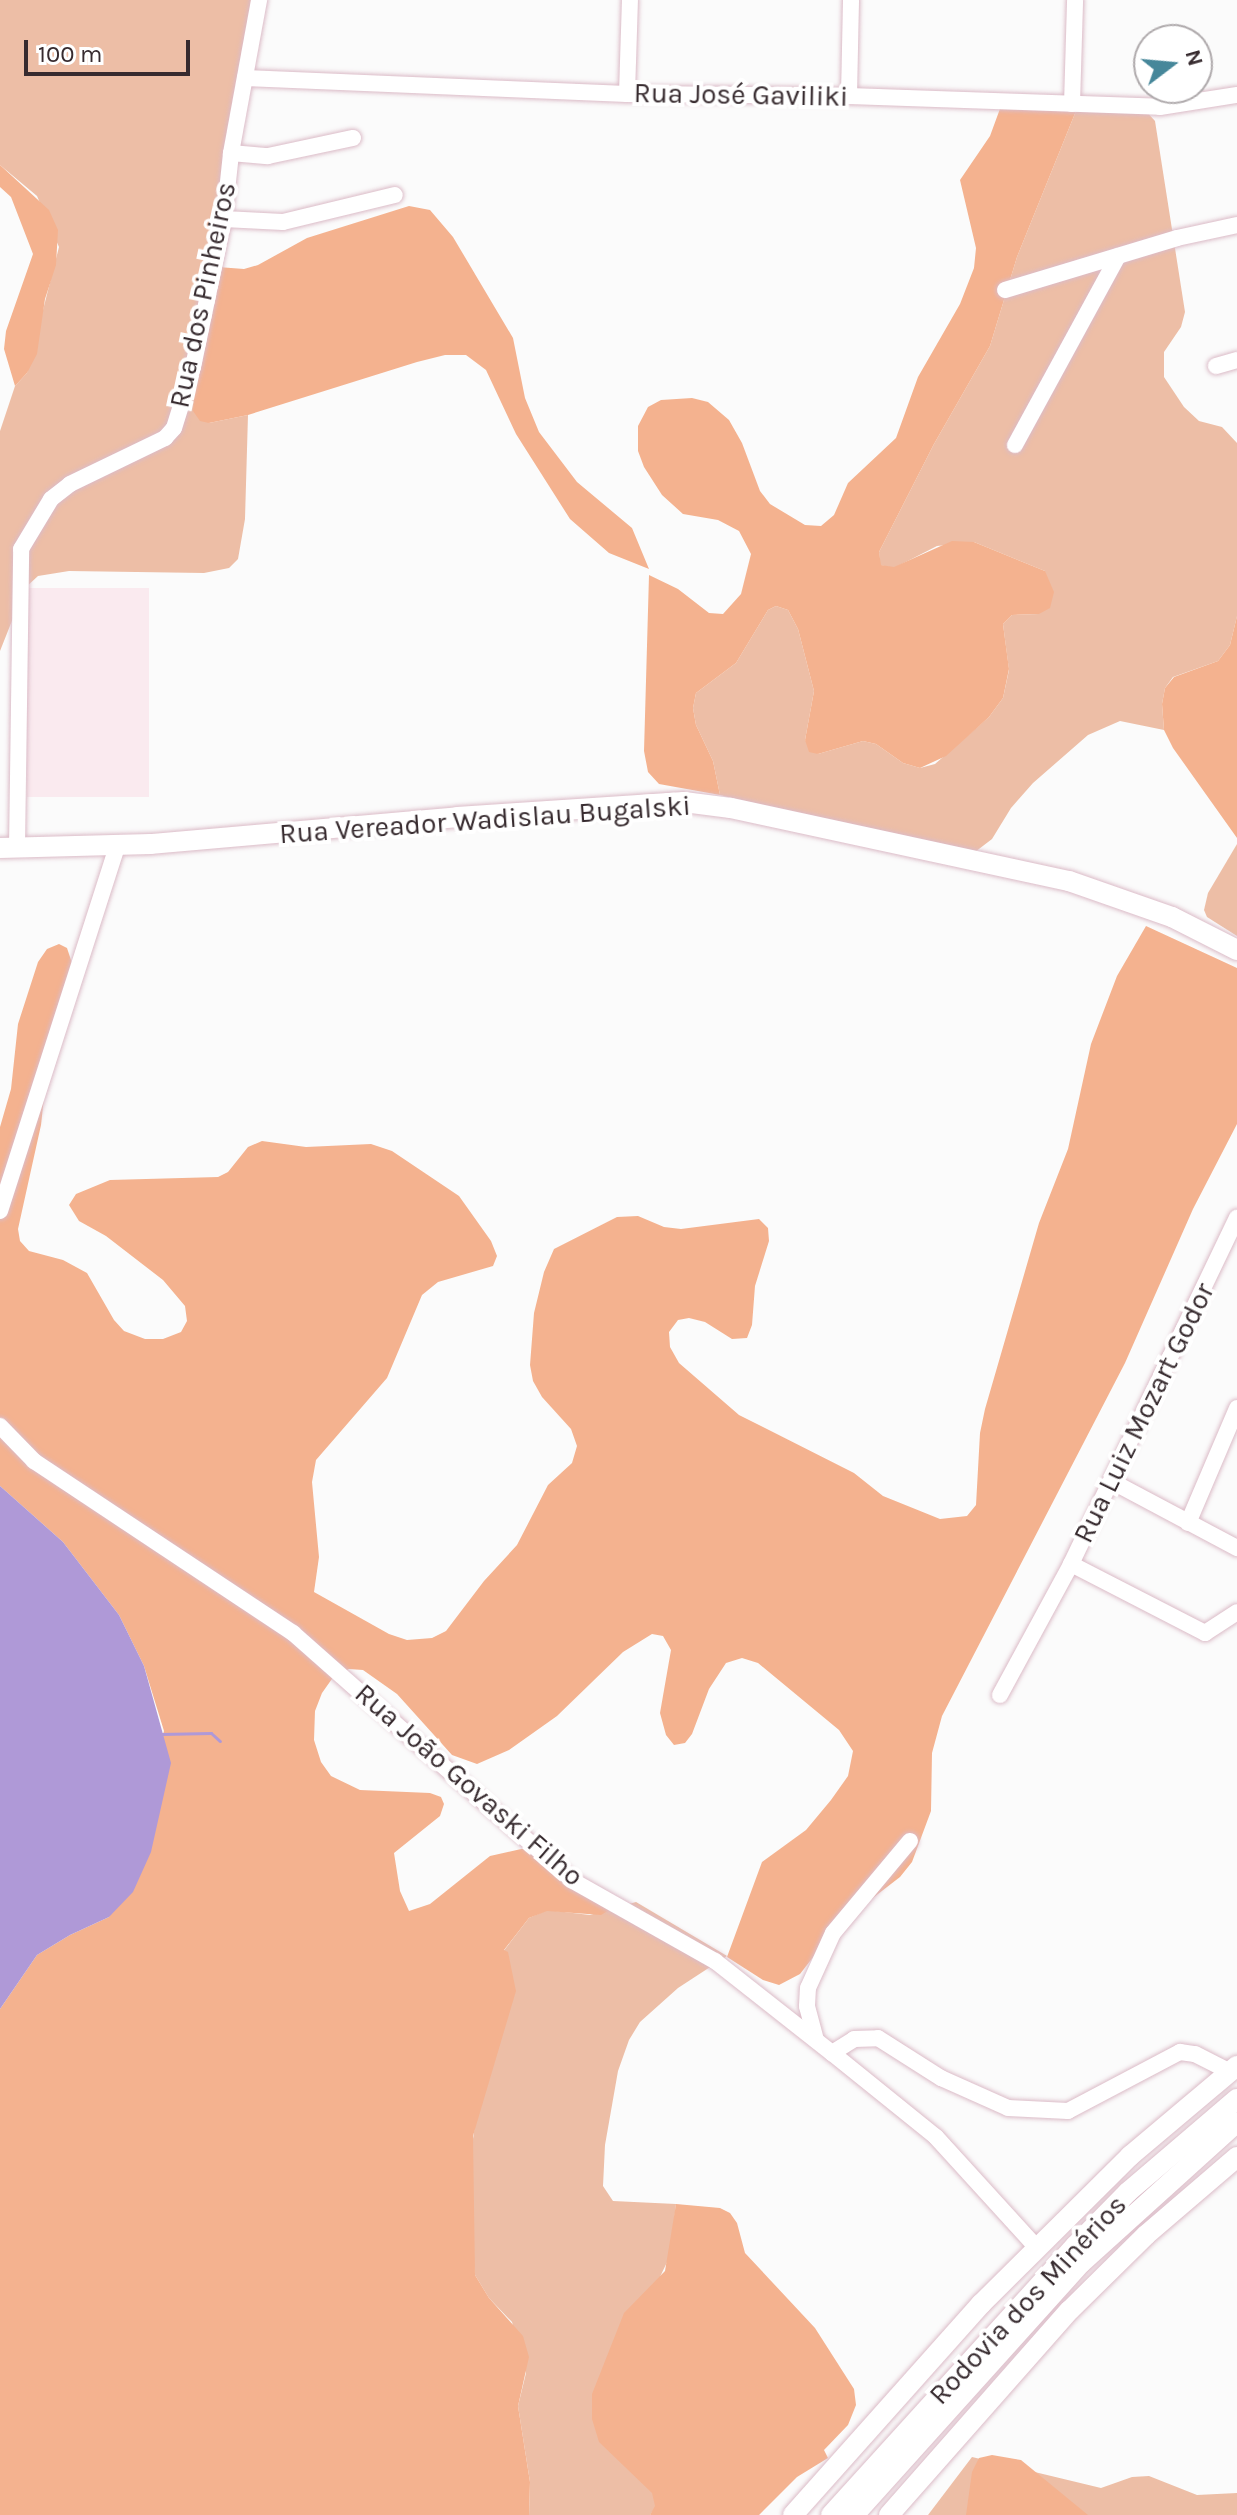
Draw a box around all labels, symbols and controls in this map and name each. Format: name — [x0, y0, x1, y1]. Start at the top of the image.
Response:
scale bar — [28, 24, 194, 74]
north arrow — [1133, 24, 1213, 104]
text: 100 m — [38, 40, 103, 68]
text: N — [1179, 47, 1209, 69]
street label: Rua José Gaviliki — [633, 76, 849, 114]
street label: Rua dos Pinheiros — [163, 179, 243, 411]
street label: Rua Vereador Wadislau Bugalski — [278, 789, 692, 851]
street label: Rua Luiz Mozart Godor — [1066, 1278, 1222, 1548]
street label: Rua João Govaski Filho — [348, 1677, 590, 1893]
street label: Rodovia dos Minérios — [922, 2188, 1134, 2412]

